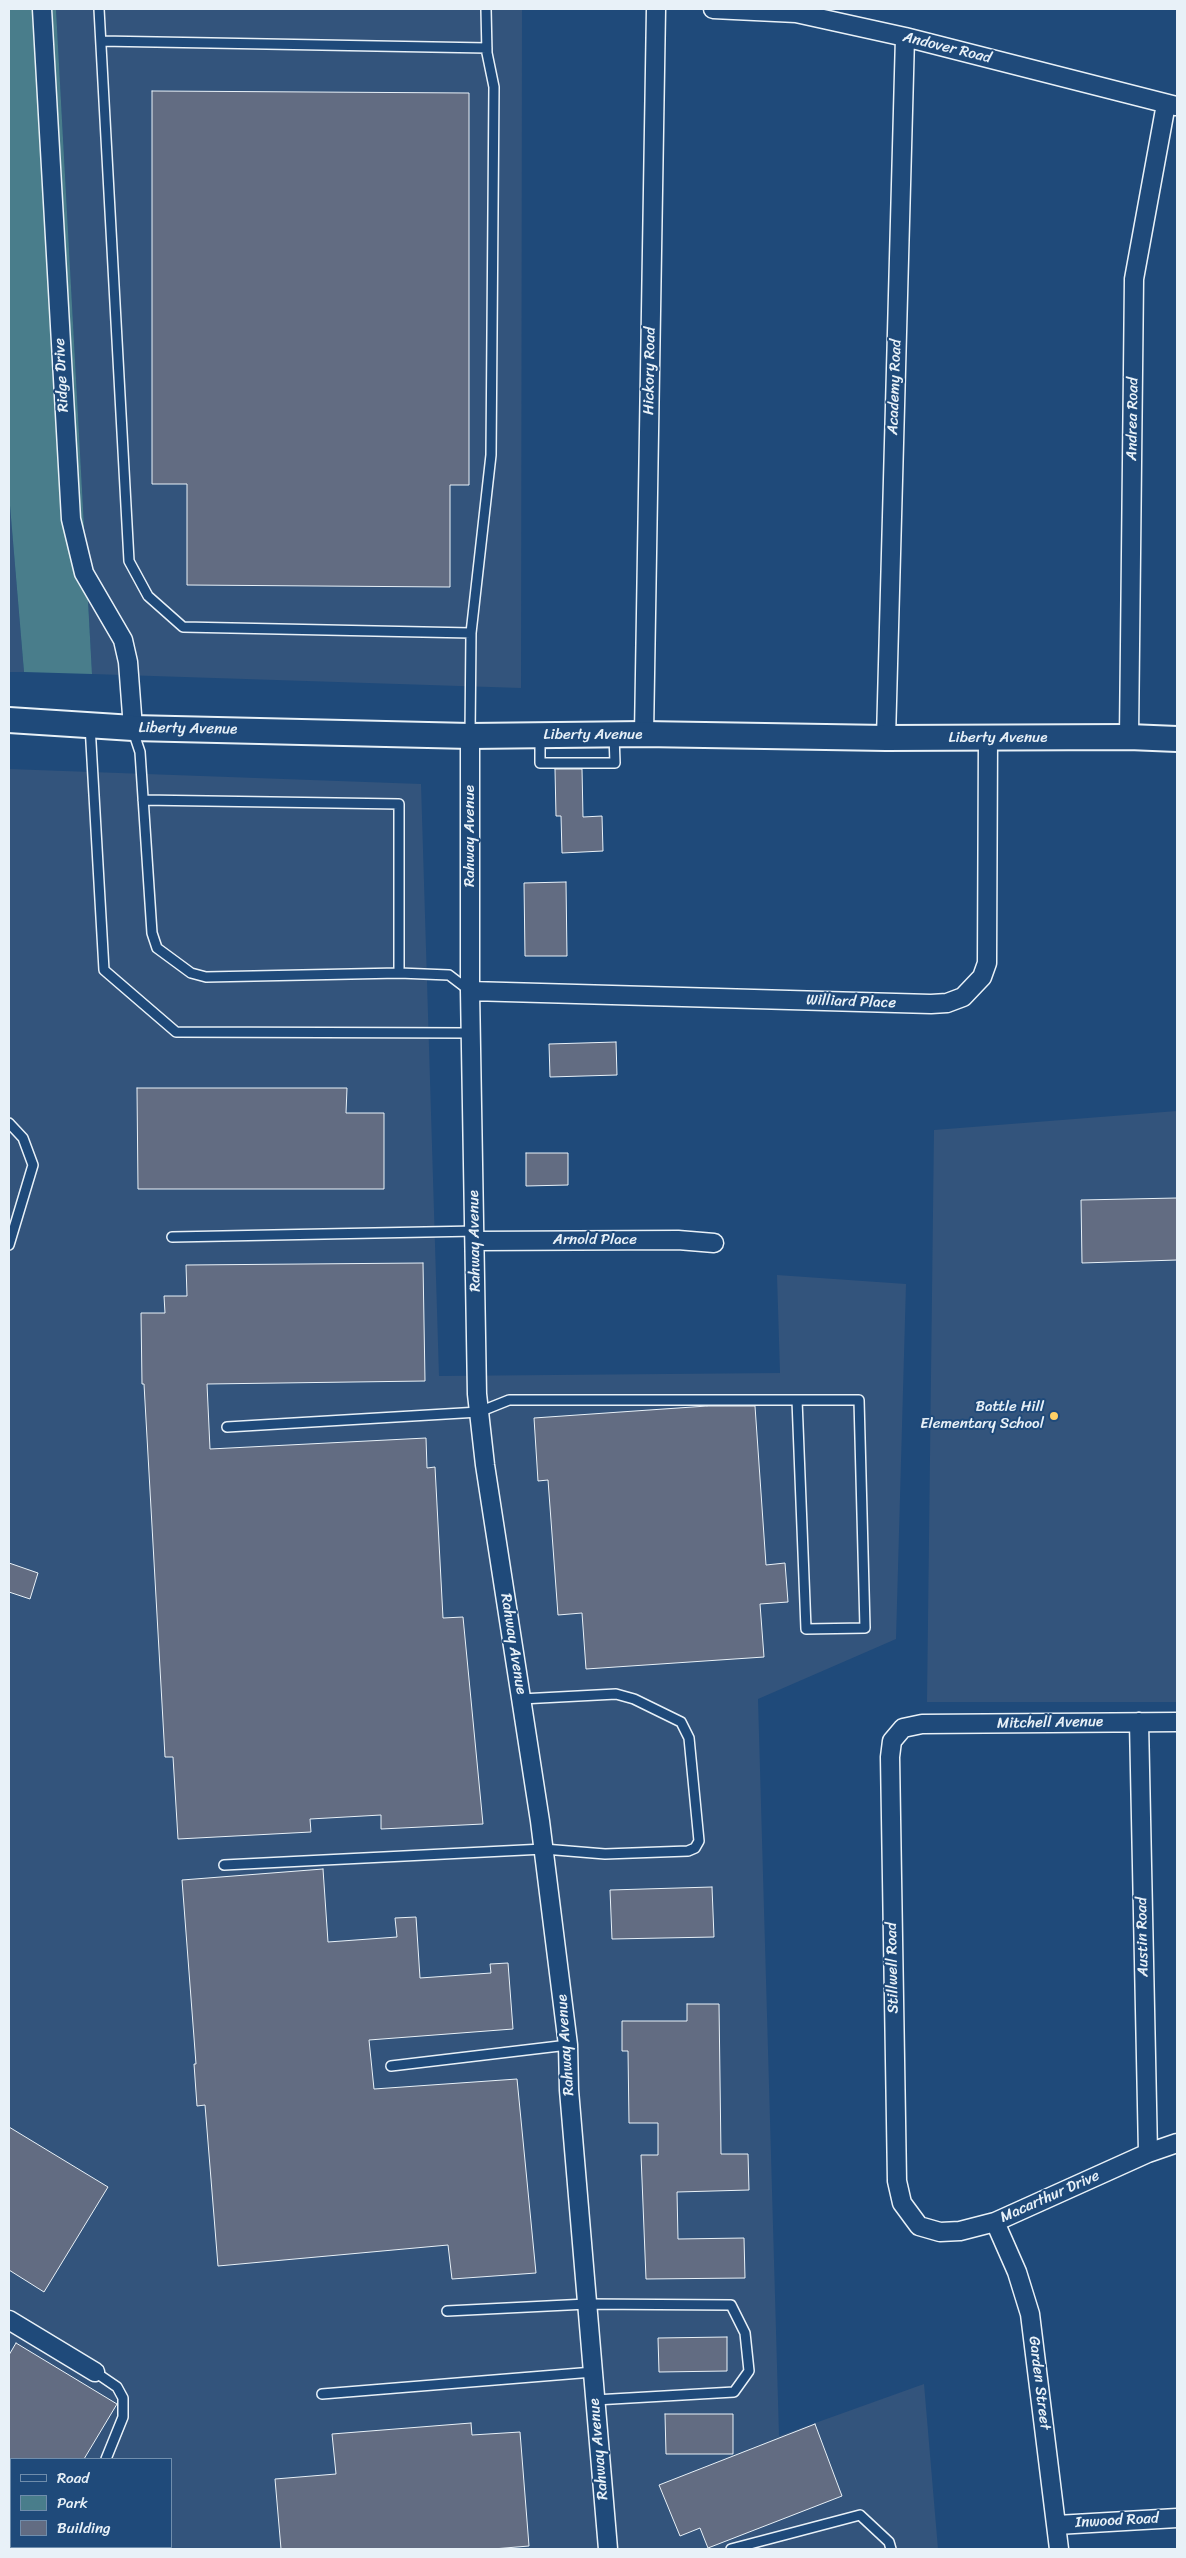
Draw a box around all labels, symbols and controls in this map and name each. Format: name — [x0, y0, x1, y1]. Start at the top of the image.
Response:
street label: Andover Road — [901, 28, 993, 68]
street label: Hickory Road — [640, 327, 660, 415]
street label: Ridge Drive — [51, 337, 73, 413]
street label: Academy Road — [884, 339, 906, 435]
street label: Andrea Road — [1123, 377, 1143, 461]
street label: Liberty Avenue — [138, 719, 238, 739]
street label: Liberty Avenue — [544, 726, 642, 744]
street label: Liberty Avenue — [949, 729, 1047, 747]
street label: Rahway Avenue — [461, 785, 479, 887]
street label: Williard Place — [806, 991, 896, 1013]
street label: Rahway Avenue — [465, 1190, 485, 1292]
street label: Arnold Place — [553, 1231, 637, 1249]
place label: Battle Hill Elementary School — [920, 1398, 1044, 1433]
marker: Battle Hill Elementary School — [1048, 1410, 1060, 1422]
street label: Rahway Avenue — [496, 1592, 530, 1696]
street label: Mitchell Avenue — [997, 1713, 1103, 1733]
street label: Austin Road — [1133, 1897, 1153, 1977]
street label: Stillwell Road — [883, 1922, 903, 2014]
street label: Rahway Avenue — [553, 1994, 579, 2096]
street label: Macarthur Drive — [998, 2167, 1102, 2227]
street label: Garden Street — [1024, 2335, 1054, 2431]
street label: Rahway Avenue — [586, 2397, 612, 2501]
legend — [10, 2458, 172, 2548]
text: Road — [57, 2465, 89, 2491]
text: Park — [57, 2490, 88, 2516]
street label: Inwood Road — [1075, 2510, 1159, 2532]
text: Building — [57, 2515, 111, 2541]

